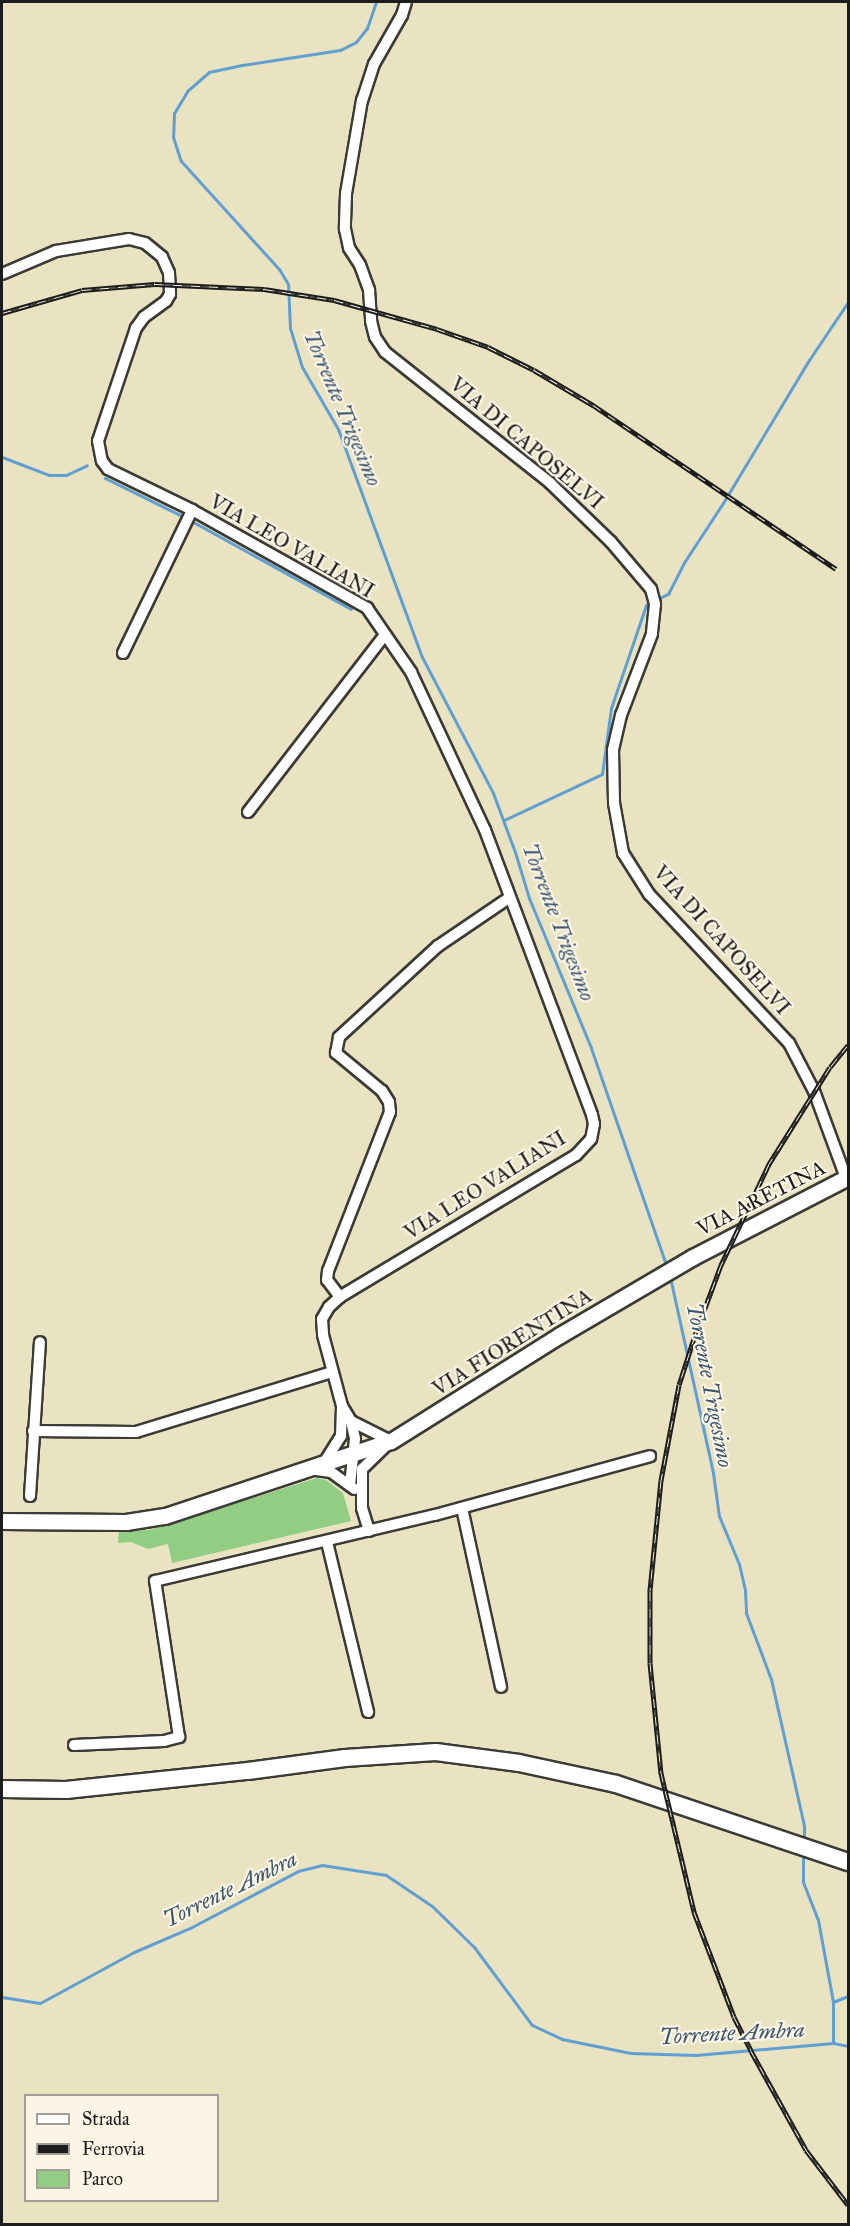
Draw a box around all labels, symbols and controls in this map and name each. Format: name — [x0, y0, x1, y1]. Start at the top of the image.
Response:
water label: Torrente Trigesimo — [298, 326, 388, 490]
street label: VIA DI CAPOSELVI — [445, 371, 609, 515]
street label: VIA LEO VALIANI — [205, 489, 379, 603]
water label: Torrente Trigesimo — [517, 839, 601, 1005]
street label: VIA DI CAPOSELVI — [648, 860, 796, 1020]
street label: VIA LEO VALIANI — [399, 1125, 571, 1245]
street label: VIA ARETINA — [692, 1155, 830, 1241]
street label: VIA FIORENTINA — [428, 1283, 596, 1401]
water label: Torrente Trigesimo — [681, 1301, 739, 1469]
water label: Torrente Ambra — [159, 1845, 301, 1933]
water label: Torrente Ambra — [659, 2016, 805, 2050]
legend — [24, 2094, 219, 2202]
text: Strada — [82, 2108, 130, 2130]
text: Ferrovia — [82, 2138, 145, 2160]
text: Parco — [82, 2168, 123, 2190]

